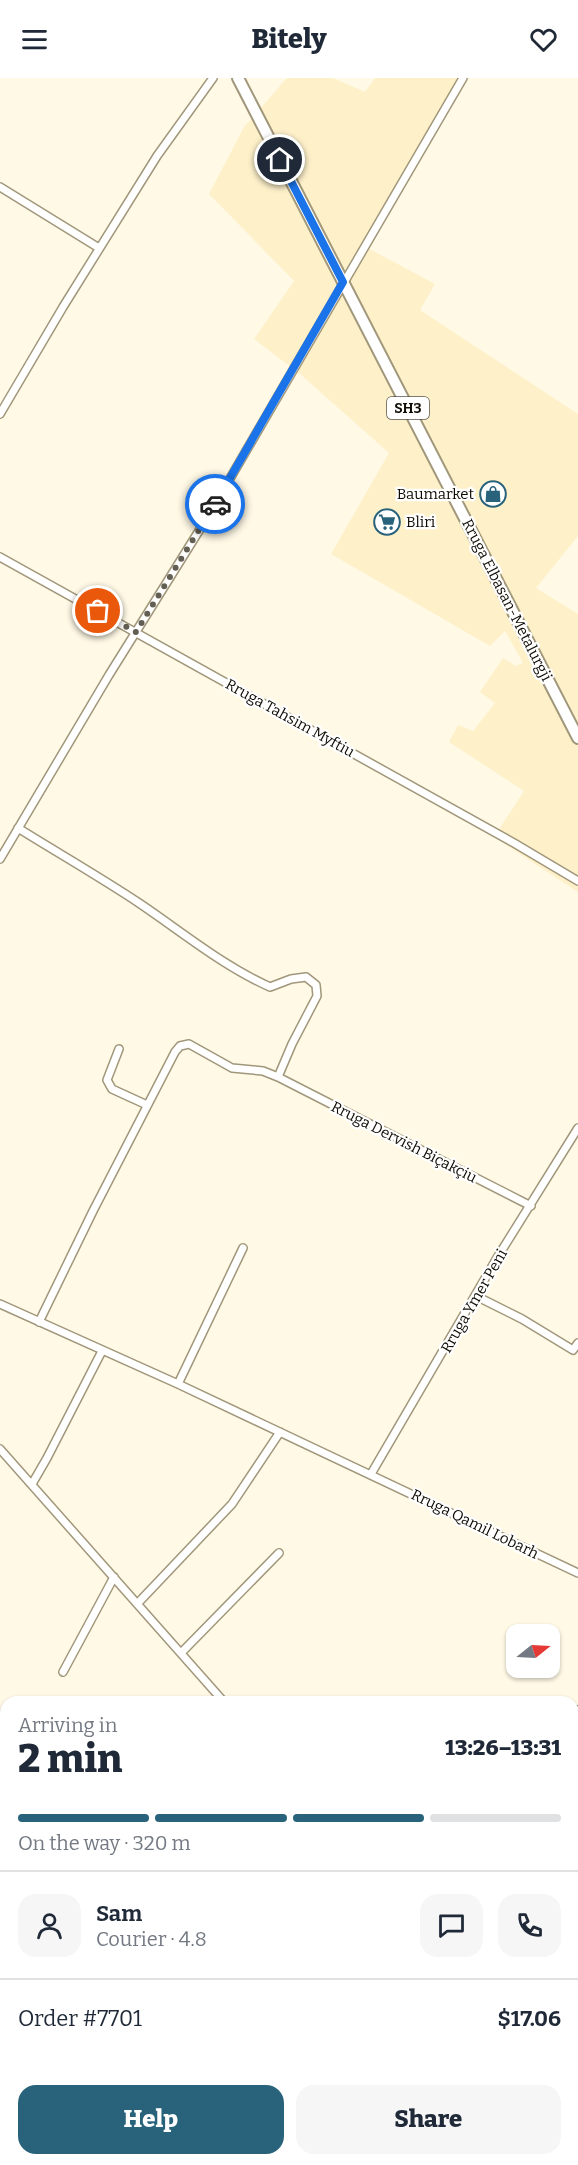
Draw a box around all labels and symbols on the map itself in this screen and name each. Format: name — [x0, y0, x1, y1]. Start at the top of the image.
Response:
pin — [254, 134, 305, 185]
road number: SH3 — [387, 397, 429, 419]
courier — [185, 474, 245, 534]
shop icon: Baumarket — [478, 479, 508, 509]
place label: Baumarket — [397, 485, 475, 503]
supermarket icon: Bliri — [372, 507, 402, 537]
place label: Bliri — [406, 513, 436, 531]
street label: Rruga Elbasan-Metalurgji — [458, 516, 556, 684]
pin — [72, 585, 123, 636]
street label: Rruga Tahsim Myftiu — [222, 675, 358, 761]
street label: Rruga Dervish Biçakçiu — [328, 1097, 480, 1187]
street label: Rruga Ymer Peni — [437, 1245, 511, 1356]
street label: Rruga Qamil Lobarh — [408, 1485, 542, 1563]
north arrow — [506, 1624, 560, 1678]

